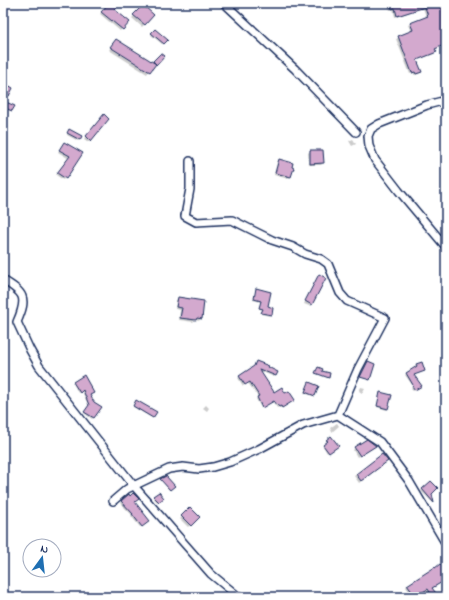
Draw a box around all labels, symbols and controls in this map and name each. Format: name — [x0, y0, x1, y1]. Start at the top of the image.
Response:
north arrow — [22, 538, 62, 578]
text: N — [39, 541, 50, 558]

